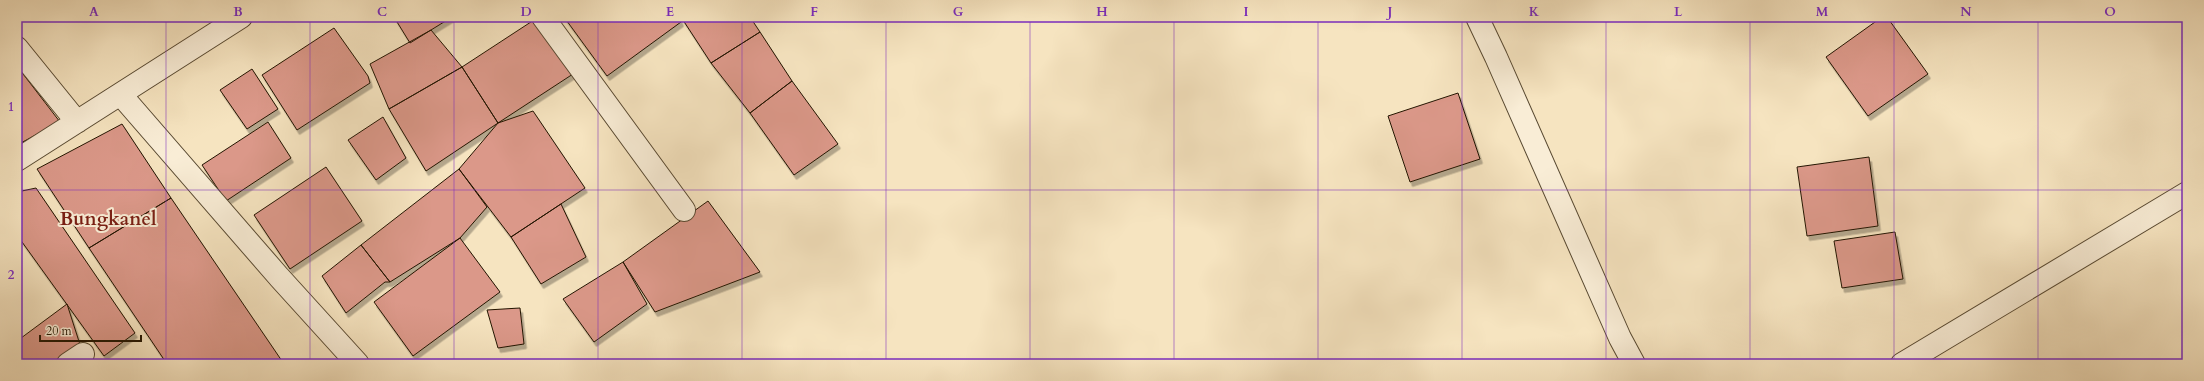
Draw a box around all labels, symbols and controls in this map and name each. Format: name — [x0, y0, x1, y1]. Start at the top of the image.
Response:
text: A — [89, 3, 99, 21]
text: B — [233, 3, 243, 21]
text: C — [377, 3, 387, 21]
text: D — [520, 3, 532, 21]
text: E — [666, 3, 674, 21]
text: F — [810, 3, 818, 21]
text: G — [953, 3, 964, 21]
text: H — [1096, 3, 1108, 21]
text: I — [1243, 3, 1249, 21]
text: J — [1386, 3, 1393, 21]
text: K — [1529, 3, 1540, 21]
text: L — [1674, 3, 1683, 21]
text: M — [1816, 3, 1829, 21]
text: N — [1960, 3, 1972, 21]
text: O — [2104, 3, 2116, 21]
text: 1 — [8, 98, 14, 116]
district label: Bungkanel — [60, 206, 157, 232]
text: 2 — [8, 266, 15, 284]
scale bar — [40, 317, 141, 343]
text: 20 m — [46, 323, 73, 339]

